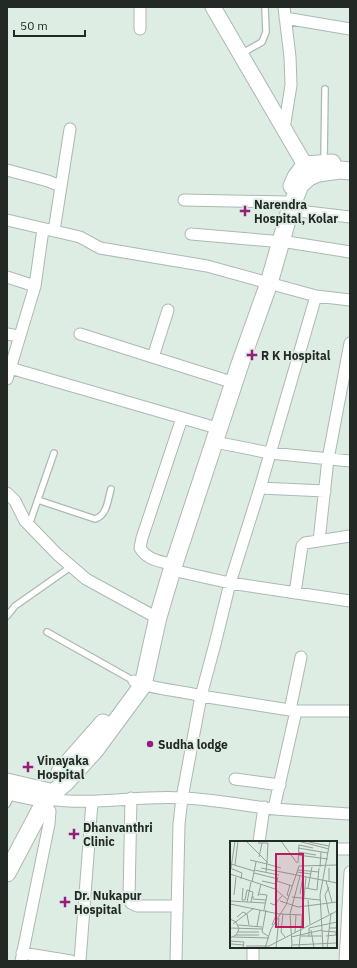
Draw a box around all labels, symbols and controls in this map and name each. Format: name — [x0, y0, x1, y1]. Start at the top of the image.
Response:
scale bar — [14, 12, 85, 38]
text: 50 m — [20, 18, 48, 33]
place label: Narendra Hospital, Kolar — [254, 197, 338, 226]
marker: Narendra Hospital, Kolar — [239, 205, 251, 217]
place label: R K Hospital — [261, 348, 331, 363]
marker: R K Hospital — [246, 349, 258, 361]
place label: Sudha lodge — [158, 737, 228, 752]
marker: Sudha lodge — [145, 739, 155, 749]
place label: Vinayaka Hospital — [37, 753, 89, 782]
marker: Vinayaka Hospital — [22, 761, 34, 773]
place label: Dhanvanthri Clinic — [83, 820, 153, 849]
marker: Dhanvanthri Clinic — [68, 828, 80, 840]
inset map — [230, 841, 337, 948]
place label: Dr. Nukapur Hospital — [74, 888, 142, 917]
marker: Dr. Nukapur Hospital — [59, 896, 71, 908]

